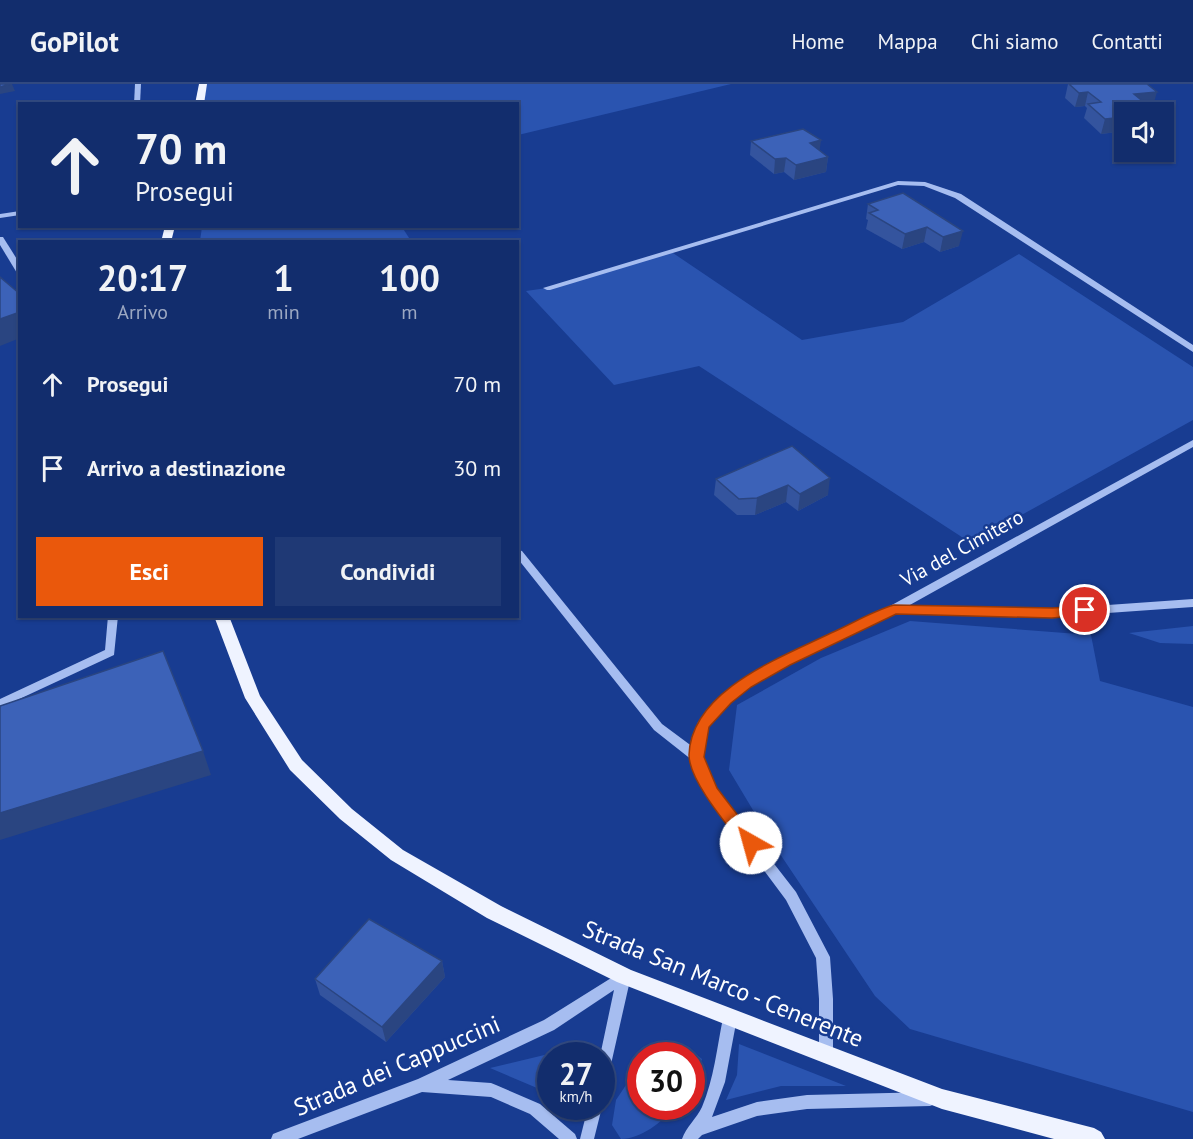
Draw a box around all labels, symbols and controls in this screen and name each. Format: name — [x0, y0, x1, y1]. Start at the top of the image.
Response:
text: GoPilot — [30, 23, 119, 60]
text: Home — [791, 28, 845, 55]
text: Mappa — [878, 28, 938, 55]
text: Chi siamo — [971, 28, 1059, 55]
text: Contatti — [1092, 28, 1163, 55]
map controls — [1114, 102, 1174, 162]
button: sound — [1114, 102, 1174, 162]
text: 70 m — [135, 121, 227, 176]
icon: ahead — [36, 126, 114, 204]
text: Prosegui — [135, 174, 234, 208]
text: 20:17 — [97, 254, 188, 301]
text: 1 — [273, 254, 294, 301]
text: 100 — [379, 254, 440, 301]
text: Arrivo — [117, 299, 168, 325]
text: min — [267, 299, 300, 325]
text: m — [401, 299, 418, 325]
icon: ahead — [36, 368, 69, 401]
text: Prosegui — [87, 370, 168, 398]
text: 70 m — [453, 370, 501, 398]
icon: arrive — [36, 452, 69, 485]
text: Arrivo a destinazione — [87, 454, 286, 482]
text: 30 m — [453, 454, 501, 482]
street label: Via del Cimitero — [895, 503, 1028, 593]
button: Esci — [36, 537, 263, 606]
button: Condividi — [275, 537, 501, 606]
pin — [1059, 584, 1110, 635]
icon: arrive — [1068, 593, 1101, 626]
position arrow — [719, 811, 783, 875]
street label: Strada San Marco - Cenerente — [578, 913, 868, 1054]
street label: Strada dei Cappuccini — [289, 1008, 505, 1123]
speed limit sign: 30 — [627, 1042, 705, 1120]
text: 27 — [559, 1054, 593, 1093]
text: km/h — [560, 1087, 592, 1106]

